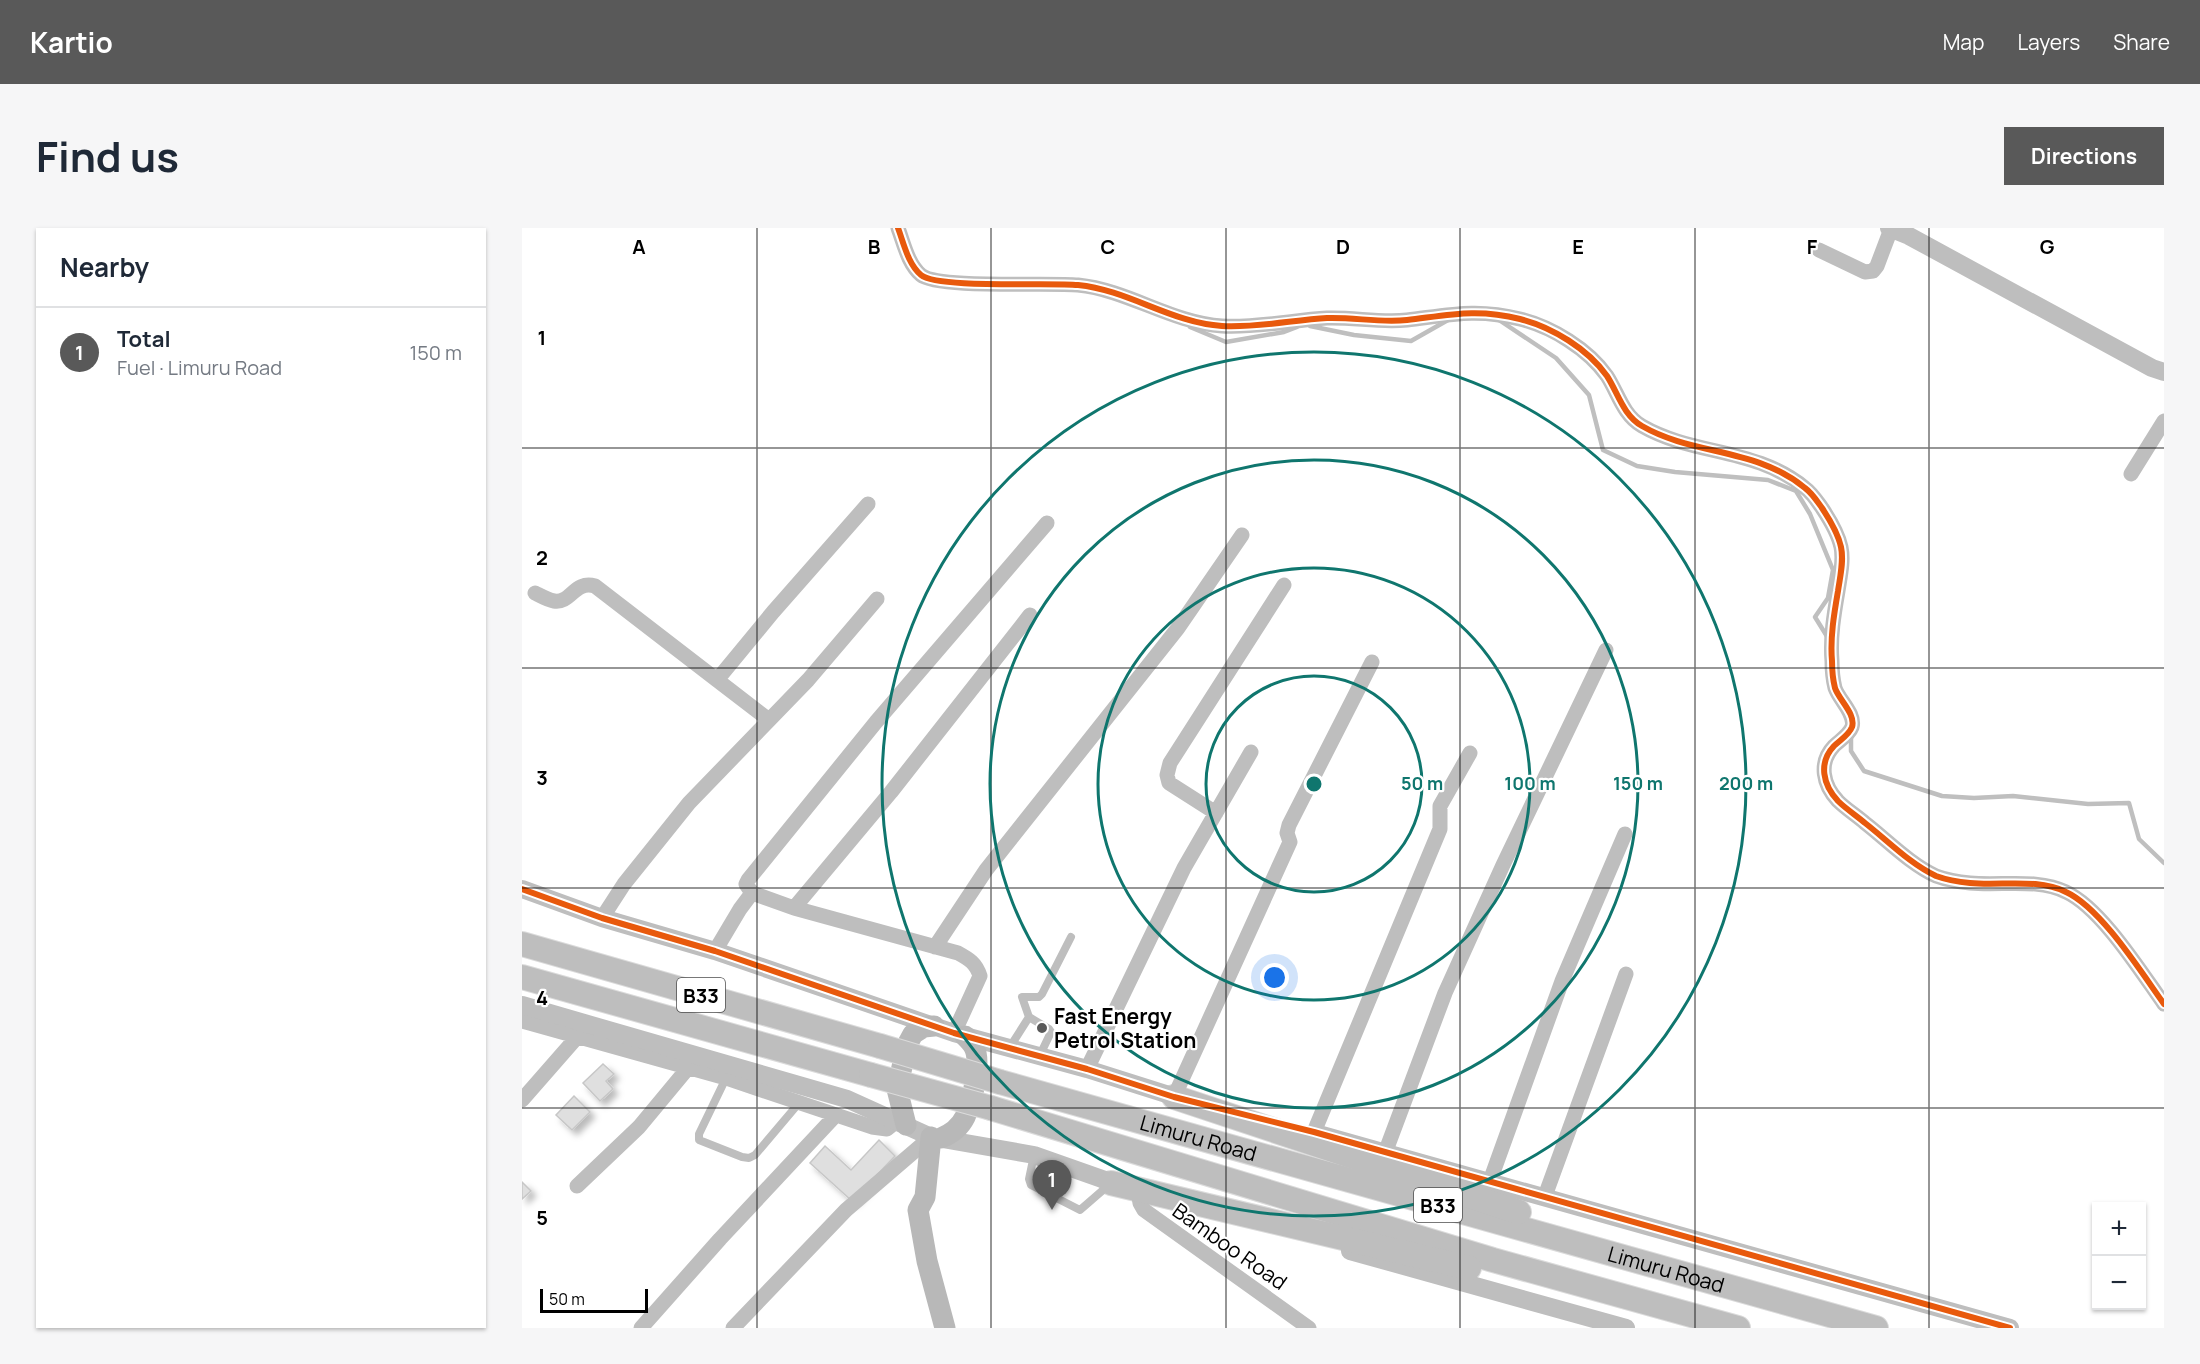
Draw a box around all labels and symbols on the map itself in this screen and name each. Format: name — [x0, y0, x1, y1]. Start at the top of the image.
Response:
text: A — [632, 233, 646, 260]
text: B — [868, 233, 881, 260]
text: C — [1101, 233, 1115, 260]
text: D — [1336, 233, 1350, 260]
text: E — [1572, 233, 1584, 260]
text: F — [1807, 233, 1818, 260]
text: G — [2040, 233, 2055, 260]
text: 1 — [538, 324, 546, 351]
text: 2 — [536, 544, 548, 571]
text: 3 — [536, 764, 548, 791]
text: 50 m — [1401, 771, 1443, 795]
text: 100 m — [1504, 771, 1556, 795]
text: 150 m — [1613, 771, 1663, 795]
text: 200 m — [1719, 771, 1773, 795]
centre of rings — [1304, 774, 1324, 794]
your location — [1260, 963, 1289, 992]
road number: B33 — [677, 978, 725, 1012]
text: 4 — [536, 984, 548, 1011]
place label: Fast Energy Petrol Station — [1054, 1002, 1196, 1054]
marker: Fast Energy Petrol Station — [1035, 1021, 1049, 1035]
street label: Limuru Road — [1137, 1108, 1260, 1167]
pin: 1 — [1032, 1160, 1072, 1210]
road number: B33 — [1414, 1188, 1462, 1222]
street label: Bamboo Road — [1167, 1196, 1293, 1296]
text: 5 — [536, 1204, 548, 1231]
street label: Limuru Road — [1605, 1239, 1728, 1299]
scale bar — [540, 1286, 648, 1314]

